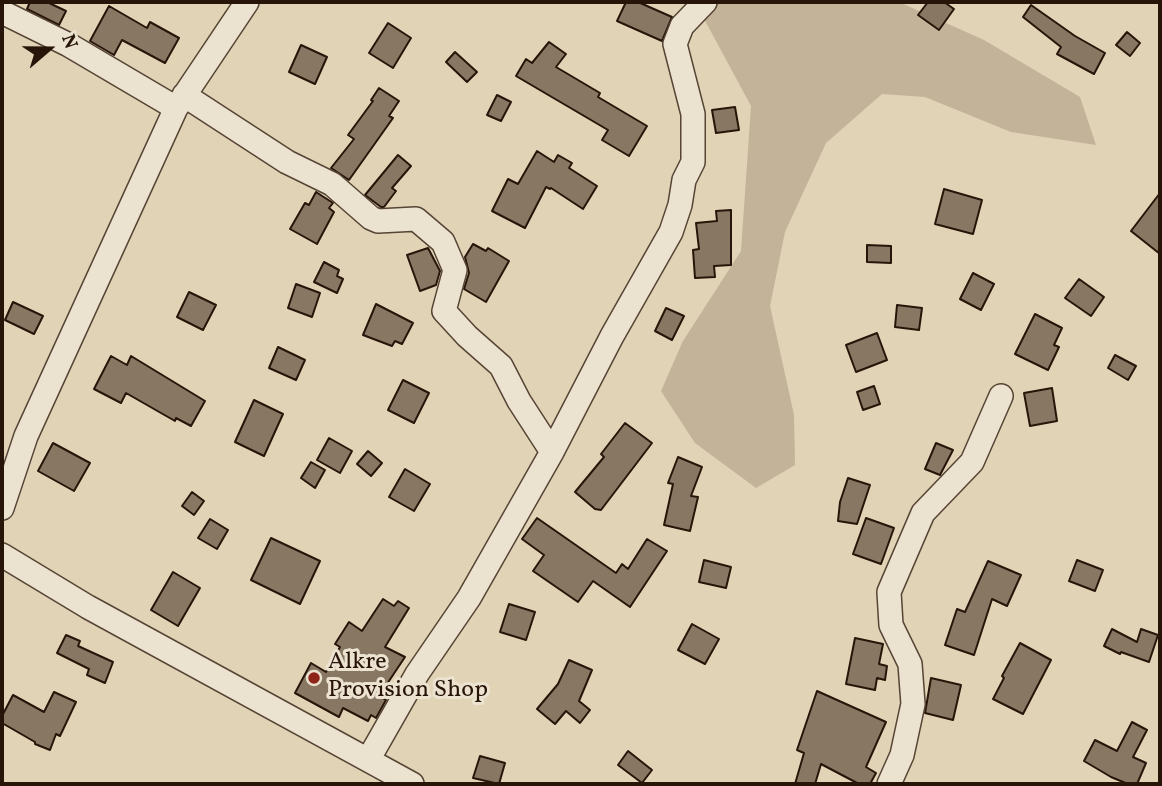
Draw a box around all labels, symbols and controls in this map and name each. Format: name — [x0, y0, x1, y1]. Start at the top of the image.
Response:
north arrow — [14, 14, 84, 84]
text: N — [54, 31, 83, 53]
place label: Alkre Provision Shop — [328, 650, 488, 706]
marker: Alkre Provision Shop — [306, 670, 322, 686]

